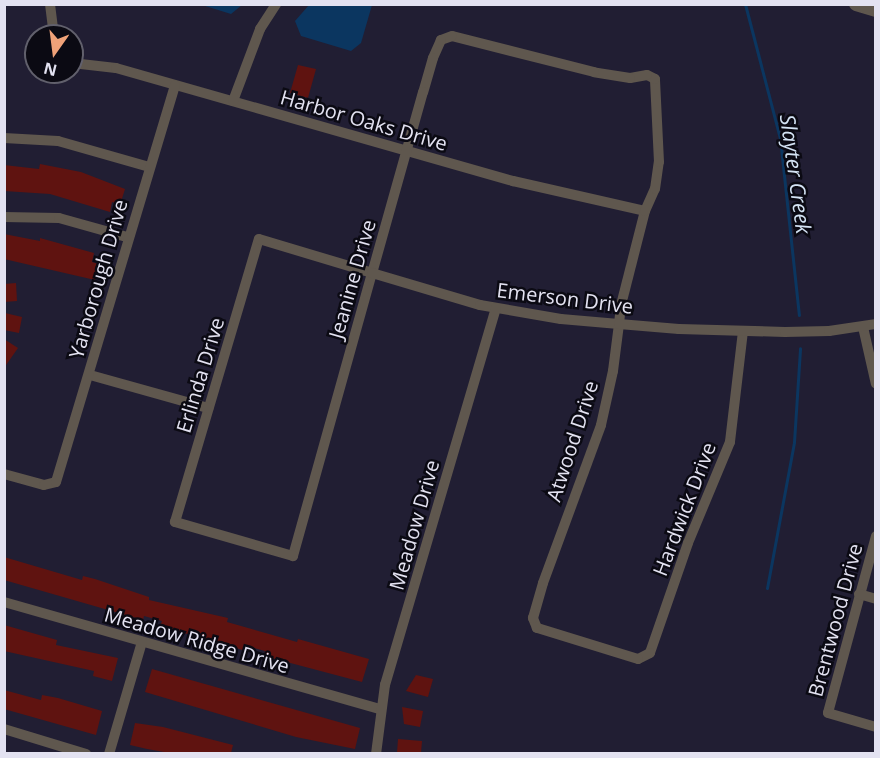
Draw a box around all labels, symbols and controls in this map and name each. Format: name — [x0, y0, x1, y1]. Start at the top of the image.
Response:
north arrow — [24, 24, 84, 84]
text: N — [41, 57, 59, 82]
street label: Harbor Oaks Drive — [278, 85, 450, 155]
water label: Slayter Creek — [775, 113, 817, 235]
street label: Yarborough Drive — [64, 197, 132, 361]
street label: Jeanine Drive — [324, 217, 380, 341]
street label: Emerson Drive — [496, 278, 634, 318]
street label: Erlinda Drive — [171, 315, 229, 435]
street label: Atwood Drive — [541, 378, 603, 504]
street label: Hardwick Drive — [648, 439, 720, 579]
street label: Meadow Drive — [384, 457, 444, 593]
street label: Brentwood Drive — [803, 541, 867, 699]
street label: Meadow Ridge Drive — [102, 602, 292, 678]

